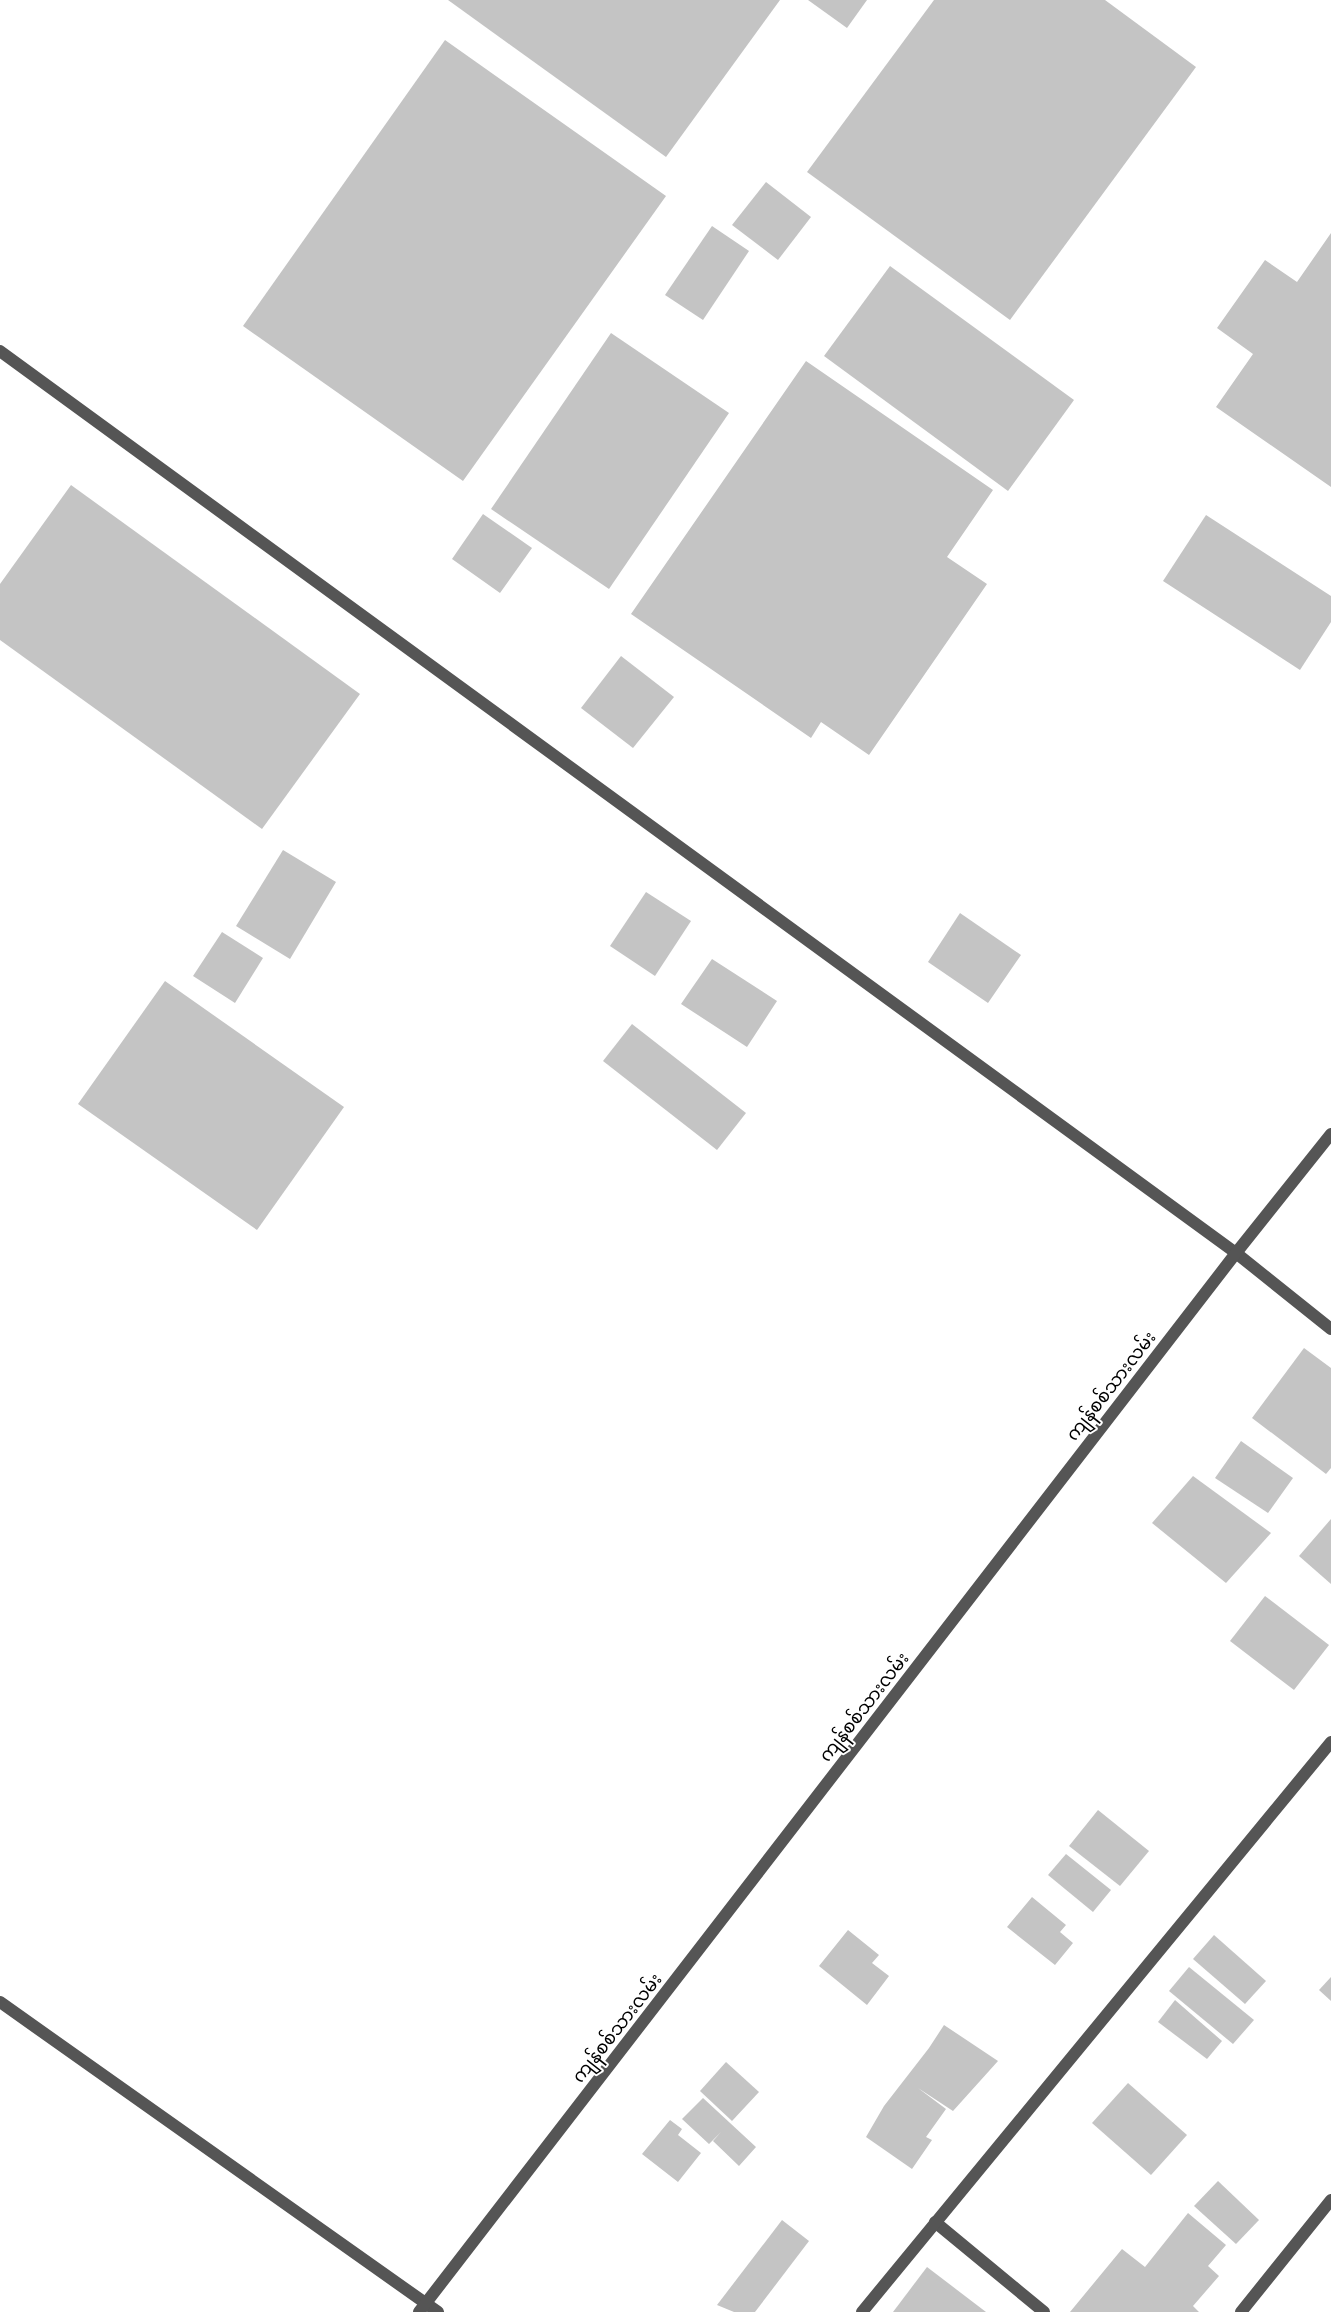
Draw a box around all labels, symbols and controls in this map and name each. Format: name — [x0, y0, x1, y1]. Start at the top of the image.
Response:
street label: ကျန်စစ်သားလမ်း — [1060, 1326, 1164, 1448]
street label: ကျန်စစ်သားလမ်း — [813, 1647, 917, 1769]
street label: ကျန်စစ်သားလမ်း — [566, 1968, 670, 2090]

